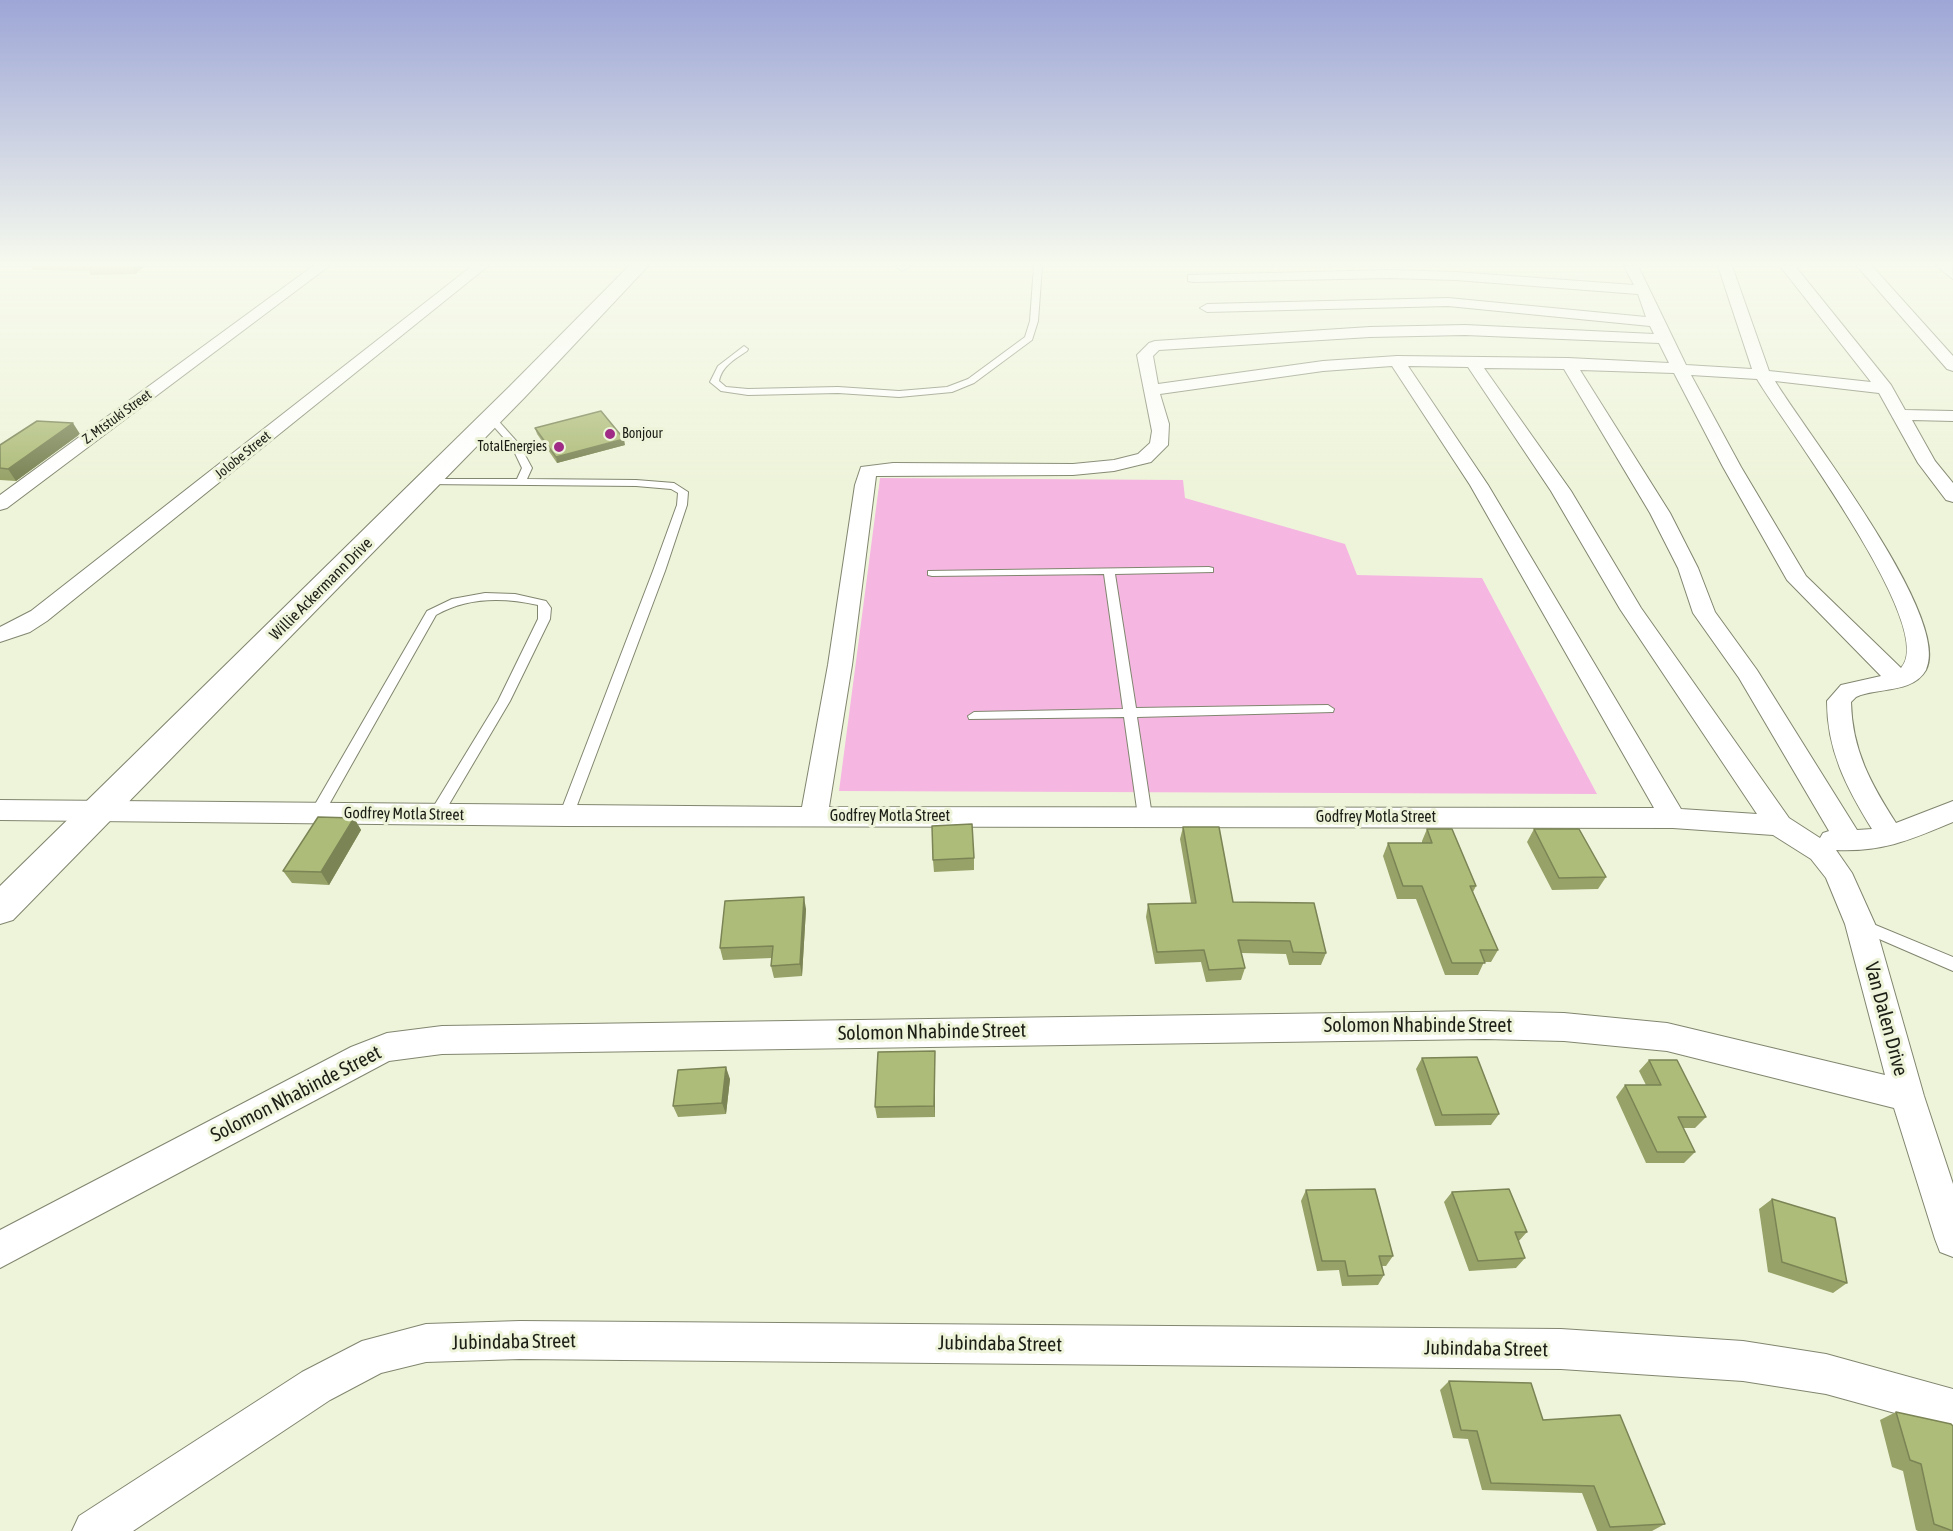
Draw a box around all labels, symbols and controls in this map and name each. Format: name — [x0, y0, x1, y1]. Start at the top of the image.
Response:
street label: Z. Mtstuki Street — [79, 386, 155, 448]
place label: Bonjour — [622, 426, 663, 442]
street label: Jolobe Street — [212, 427, 274, 483]
marker: Bonjour — [603, 427, 617, 441]
place label: TotalEnergies — [478, 439, 547, 455]
marker: TotalEnergies — [552, 440, 566, 454]
street label: Willie Ackermann Drive — [266, 534, 376, 644]
street label: Godfrey Motla Street — [344, 803, 464, 825]
street label: Godfrey Motla Street — [830, 806, 950, 826]
street label: Godfrey Motla Street — [1316, 807, 1436, 827]
street label: Van Dalen Drive — [1859, 959, 1913, 1079]
street label: Solomon Nhabinde Street — [1324, 1014, 1512, 1038]
street label: Solomon Nhabinde Street — [838, 1018, 1026, 1046]
street label: Solomon Nhabinde Street — [207, 1041, 385, 1147]
street label: Jubindaba Street — [452, 1329, 576, 1355]
street label: Jubindaba Street — [938, 1331, 1062, 1357]
street label: Jubindaba Street — [1424, 1336, 1548, 1362]

